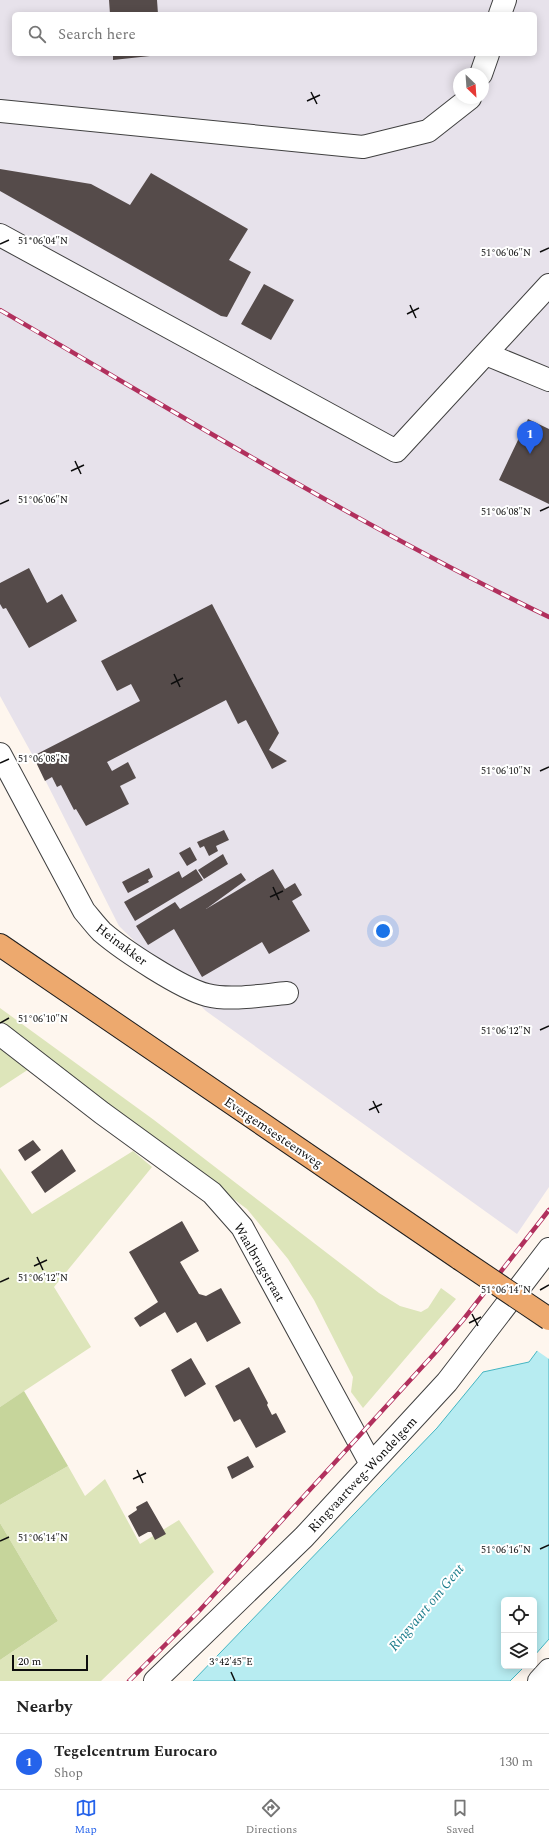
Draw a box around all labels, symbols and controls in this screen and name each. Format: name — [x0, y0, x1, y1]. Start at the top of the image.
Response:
search box — [12, 12, 537, 56]
icon: search — [26, 23, 48, 45]
text: Search here — [58, 23, 136, 46]
north arrow — [453, 68, 489, 104]
text: 51°06'04"N — [18, 233, 68, 249]
text: 51°06'06"N — [481, 245, 531, 261]
pin: 1 — [517, 421, 543, 454]
text: 51°06'06"N — [18, 492, 68, 508]
text: 51°06'08"N — [481, 504, 531, 520]
text: 51°06'08"N — [18, 751, 68, 767]
text: 51°06'10"N — [481, 763, 531, 779]
street label: Heinakker — [91, 919, 151, 971]
your location — [373, 921, 393, 941]
text: 51°06'10"N — [18, 1011, 68, 1027]
text: 51°06'12"N — [481, 1023, 531, 1039]
street label: Evergemsesteenweg — [220, 1092, 327, 1174]
street label: Waalbrugstraat — [228, 1219, 290, 1306]
text: 51°06'12"N — [18, 1270, 68, 1286]
text: 51°06'14"N — [481, 1282, 531, 1298]
street label: Ringvaartweg-Wondelgem — [303, 1412, 422, 1537]
text: 51°06'14"N — [18, 1530, 68, 1546]
text: 51°06'16"N — [481, 1542, 531, 1558]
water label: Ringvaart om Gent — [384, 1559, 470, 1656]
map controls — [501, 1597, 537, 1669]
button: locate — [501, 1597, 537, 1633]
button: layers — [501, 1633, 537, 1669]
scale bar — [12, 1653, 88, 1672]
text: 20 m — [18, 1653, 41, 1670]
text: 3°42'45"E — [209, 1654, 253, 1670]
text: Nearby — [16, 1694, 72, 1720]
text: Tegelcentrum Eurocaro — [54, 1740, 217, 1763]
text: 1 — [25, 1752, 33, 1772]
text: 130 m — [499, 1752, 533, 1772]
text: Shop — [54, 1763, 83, 1783]
tab: Map — [75, 1797, 97, 1838]
tab: Directions — [246, 1797, 297, 1838]
tab: Saved — [446, 1797, 474, 1838]

